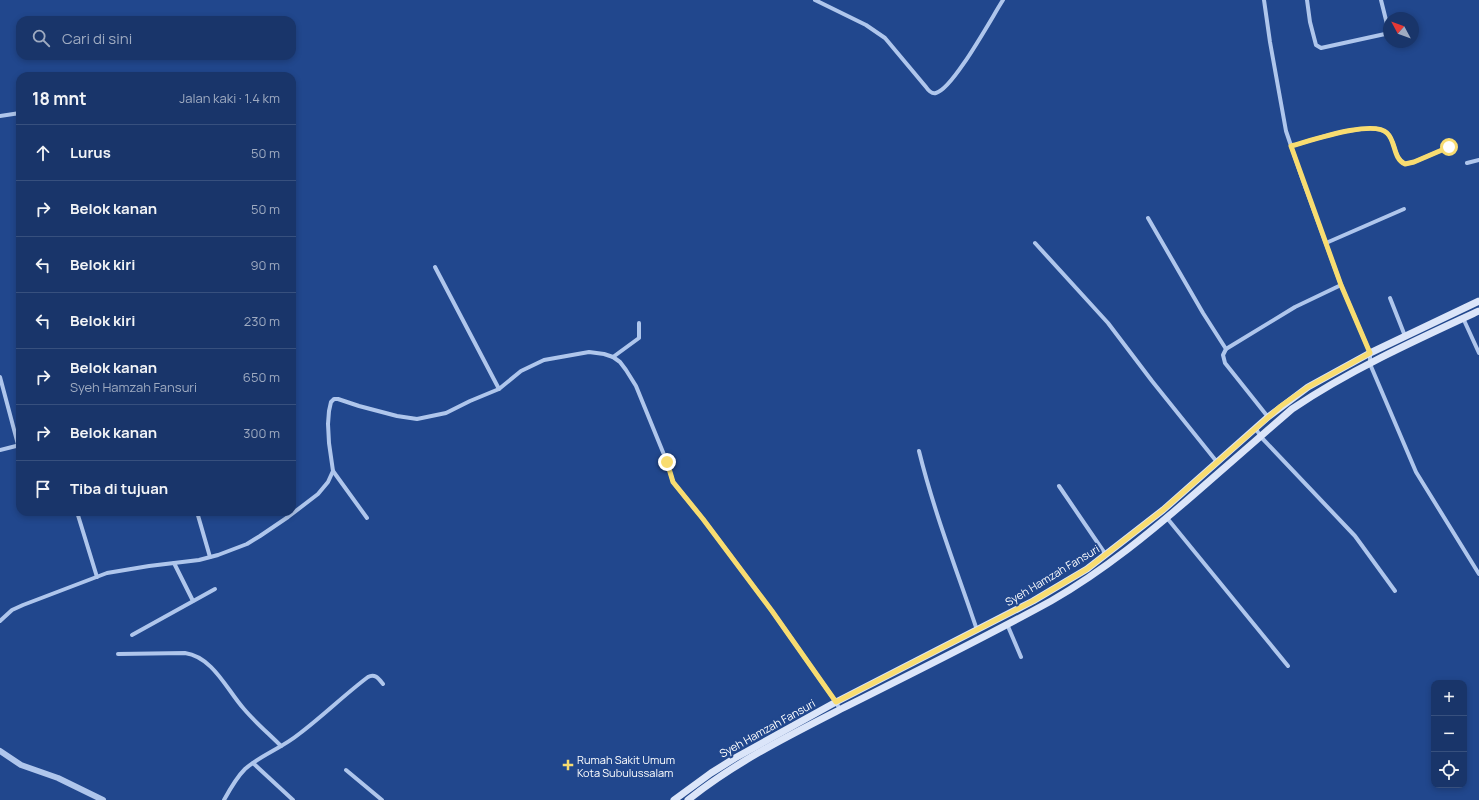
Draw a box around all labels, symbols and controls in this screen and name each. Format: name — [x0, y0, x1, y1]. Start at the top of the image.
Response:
north arrow — [1383, 12, 1419, 48]
search box — [16, 16, 296, 60]
icon: search — [30, 27, 52, 49]
text: Cari di sini — [62, 28, 132, 49]
text: 18 mnt — [32, 87, 87, 110]
text: Jalan kaki · 1.4 km — [179, 89, 280, 107]
route start — [1440, 138, 1458, 156]
icon: ahead — [32, 142, 54, 164]
text: Lurus — [70, 142, 111, 163]
text: 50 m — [251, 144, 280, 162]
icon: right — [32, 198, 54, 220]
text: Belok kanan — [70, 198, 157, 219]
text: 50 m — [251, 200, 280, 218]
icon: left — [32, 254, 54, 276]
text: Belok kiri — [70, 254, 136, 275]
text: 90 m — [250, 256, 280, 274]
icon: left — [32, 310, 54, 332]
text: Belok kiri — [70, 310, 136, 331]
text: 230 m — [244, 312, 280, 330]
text: Belok kanan — [70, 357, 157, 378]
icon: right — [32, 366, 54, 388]
text: 650 m — [243, 368, 280, 386]
text: Syeh Hamzah Fansuri — [70, 378, 197, 396]
icon: right — [32, 422, 54, 444]
text: Belok kanan — [70, 422, 157, 443]
text: 300 m — [243, 424, 280, 442]
route end — [658, 453, 676, 471]
icon: arrive — [32, 478, 54, 500]
text: Tiba di tujuan — [70, 478, 168, 499]
street label: Syeh Hamzah Fansuri — [1002, 541, 1102, 609]
map controls — [1431, 680, 1467, 788]
button: + — [1431, 680, 1467, 716]
street label: Syeh Hamzah Fansuri — [716, 695, 818, 761]
button: − — [1431, 716, 1467, 752]
place label: Rumah Sakit Umum Kota Subulussalam — [577, 752, 675, 780]
button: locate — [1431, 752, 1467, 788]
marker: Rumah Sakit Umum Kota Subulussalam — [562, 759, 574, 771]

